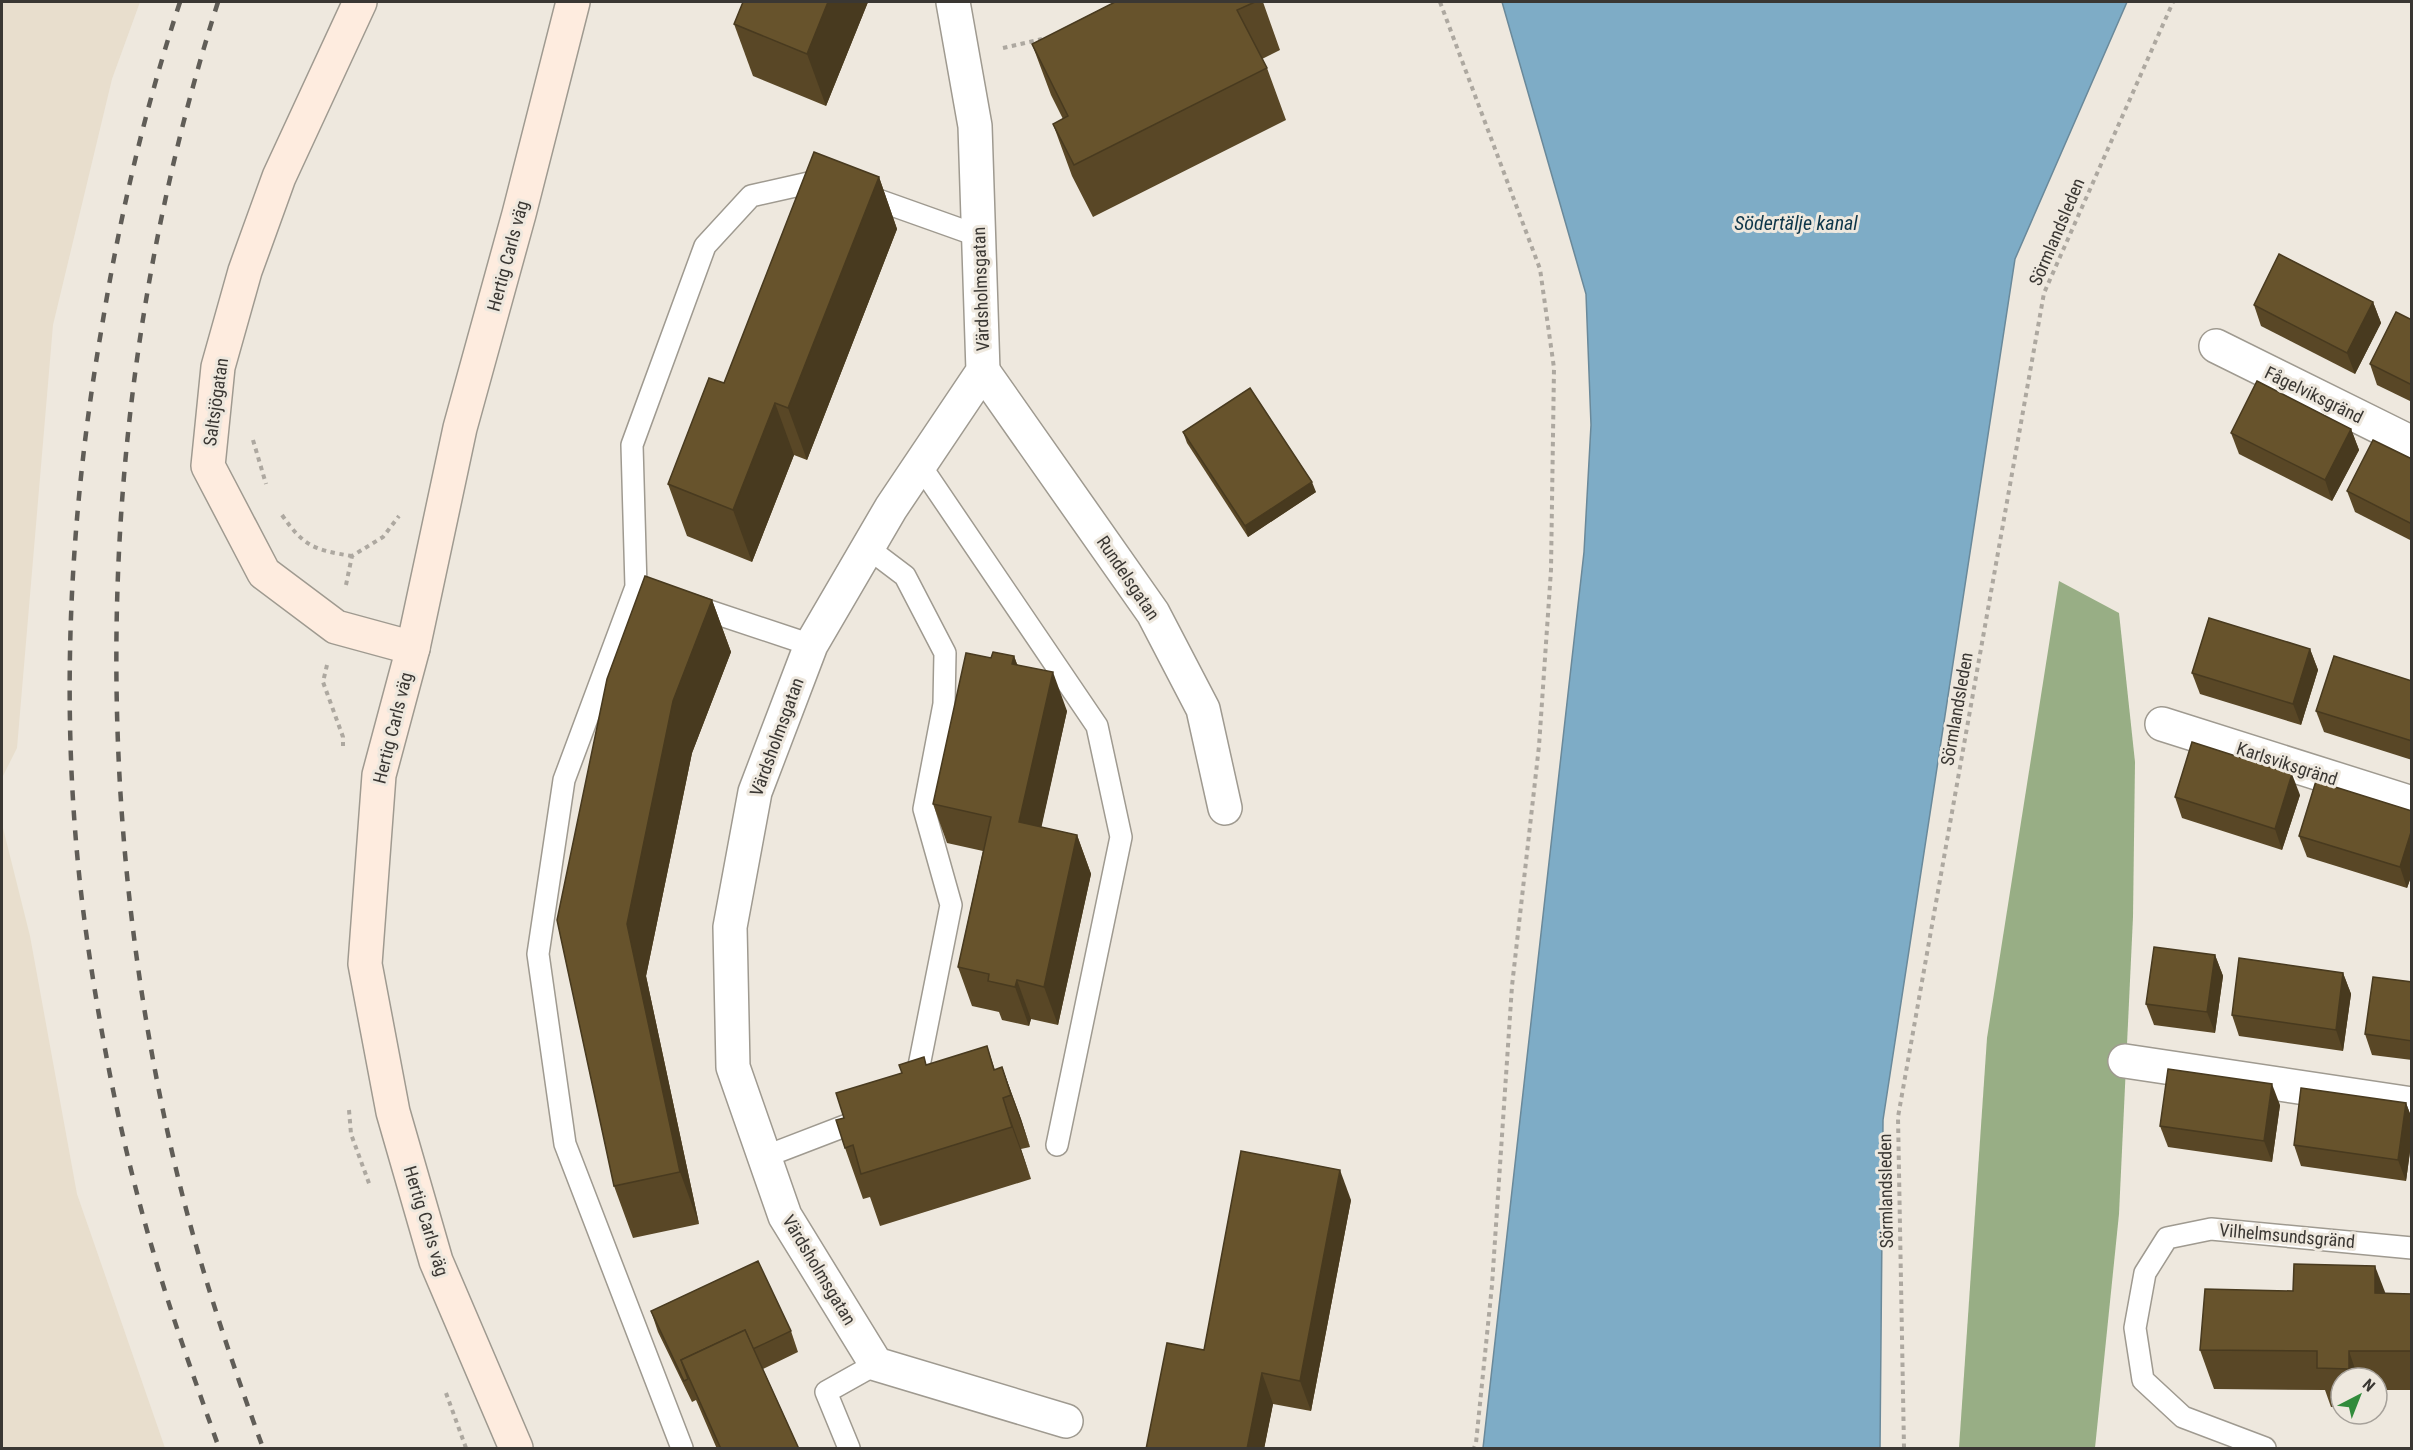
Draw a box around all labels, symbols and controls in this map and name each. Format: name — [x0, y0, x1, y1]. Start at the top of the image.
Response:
street label: Sörmlandsleden — [2024, 175, 2089, 289]
street label: Hertig Carls väg — [483, 198, 532, 314]
water label: Södertälje kanal — [1734, 211, 1858, 235]
street label: Värdsholmsgatan — [968, 226, 993, 352]
street label: Saltsjögatan — [199, 356, 232, 447]
street label: Fågelviksgränd — [2262, 362, 2367, 427]
street label: Rundelsgatan — [1093, 532, 1164, 624]
street label: Sörmlandsleden — [1936, 651, 1977, 767]
street label: Hertig Carls väg — [369, 670, 416, 786]
street label: Värdsholmsgatan — [745, 675, 808, 799]
street label: Karlsviksgränd — [2234, 737, 2340, 790]
street label: Sörmlandsleden — [1874, 1133, 1897, 1249]
street label: Hertig Carls väg — [400, 1163, 453, 1278]
street label: Värdsholmsgatan — [778, 1211, 861, 1329]
street label: Vilhelmsundsgränd — [2218, 1219, 2356, 1252]
north arrow — [2329, 1366, 2389, 1426]
text: N — [2359, 1375, 2379, 1396]

